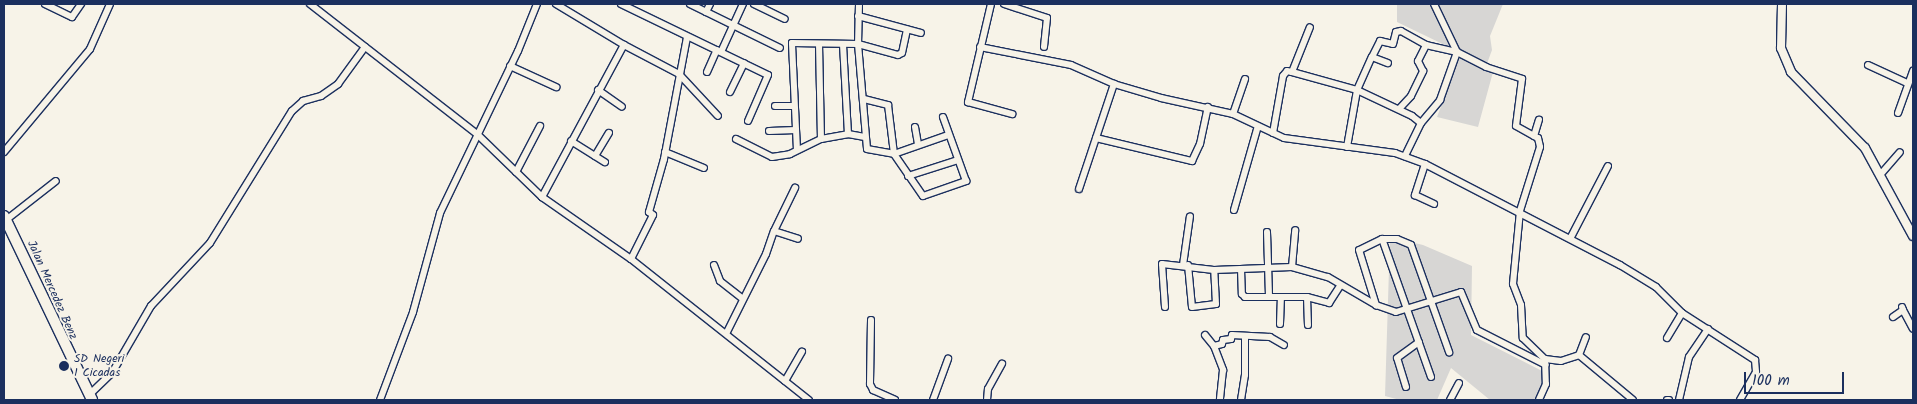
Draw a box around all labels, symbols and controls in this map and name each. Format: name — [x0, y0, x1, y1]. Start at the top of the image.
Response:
street label: Jalan Mercedez Benz — [24, 238, 80, 342]
place label: SD Negeri 1 Cicadas — [74, 352, 124, 380]
marker: SD Negeri 1 Cicadas — [58, 360, 70, 372]
scale bar — [1747, 362, 1847, 394]
text: 100 m — [1752, 369, 1790, 393]

